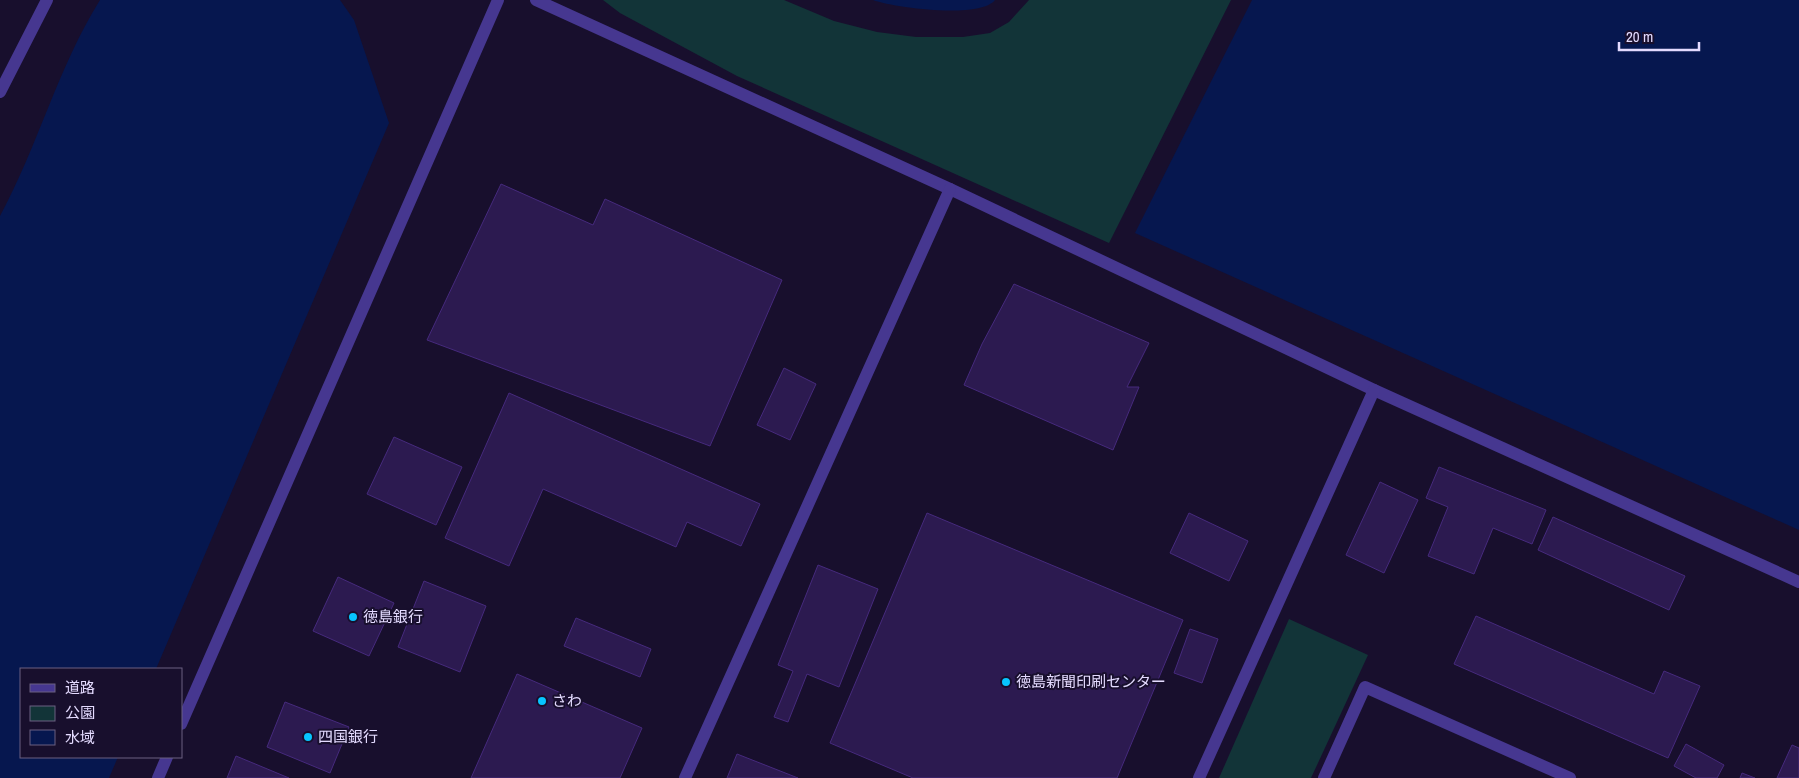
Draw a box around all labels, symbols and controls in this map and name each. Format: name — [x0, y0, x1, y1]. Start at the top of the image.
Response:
scale bar — [1619, 20, 1699, 52]
text: 20 m — [1626, 26, 1653, 47]
place label: 徳島銀行 — [363, 606, 423, 627]
marker: 徳島銀行 — [347, 611, 359, 623]
legend — [20, 668, 182, 758]
place label: 徳島新聞印刷センター — [1016, 671, 1166, 692]
marker: 徳島新聞印刷センター — [1000, 676, 1012, 688]
text: 道路 — [65, 677, 95, 698]
place label: さわ — [552, 690, 582, 711]
marker: さわ — [536, 695, 548, 707]
text: 公園 — [65, 702, 95, 723]
place label: 四国銀行 — [318, 726, 378, 747]
text: 水域 — [65, 727, 95, 748]
marker: 四国銀行 — [302, 731, 314, 743]

